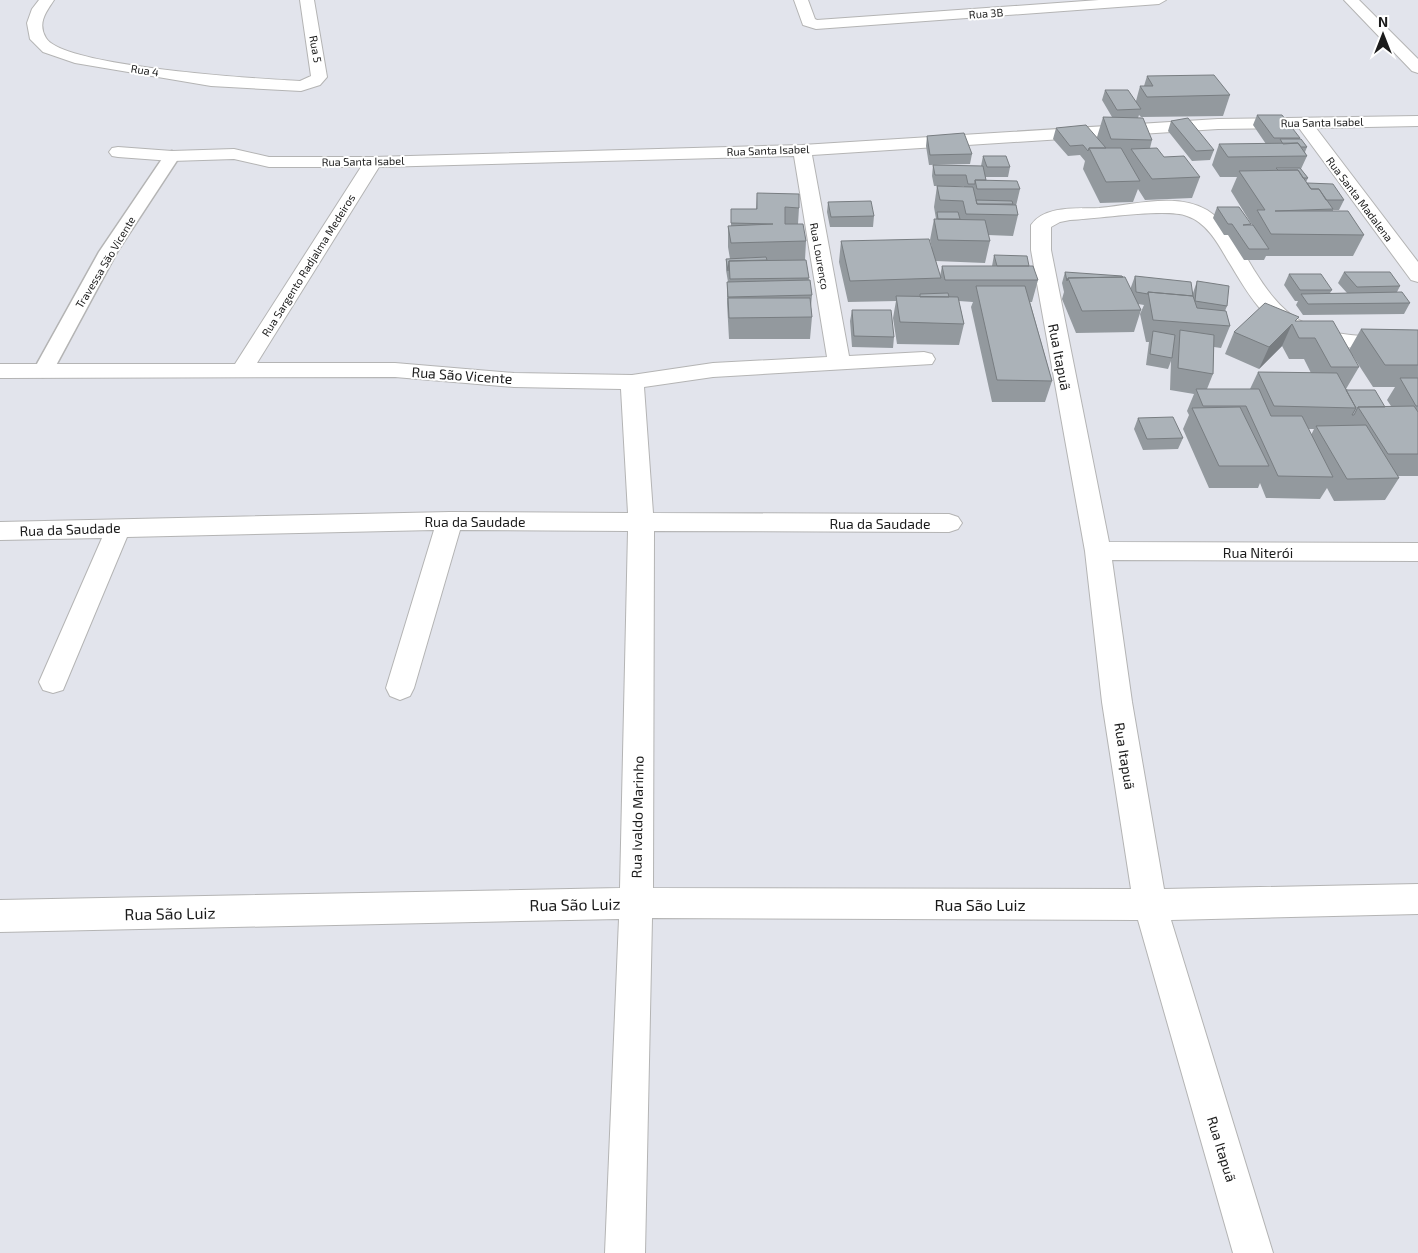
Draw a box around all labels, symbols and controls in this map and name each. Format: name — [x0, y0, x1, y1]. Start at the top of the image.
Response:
street label: Rua 3B — [968, 5, 1004, 21]
north arrow — [1358, 10, 1408, 60]
text: N — [1378, 13, 1388, 30]
street label: Rua 5 — [307, 34, 325, 64]
street label: Rua 4 — [130, 61, 160, 79]
street label: Rua Santa Isabel — [1280, 115, 1364, 129]
street label: Rua Santa Isabel — [726, 142, 810, 158]
street label: Rua Santa Isabel — [321, 154, 405, 168]
street label: Rua Santa Madalena — [1324, 154, 1396, 244]
street label: Rua Sargento Radjalma Medeiros — [259, 191, 358, 339]
street label: Travessa São Vicente — [72, 214, 138, 310]
street label: Rua Lourenço — [807, 221, 832, 291]
street label: Rua Itapuã — [1045, 322, 1075, 392]
street label: Rua São Vicente — [411, 363, 513, 387]
street label: Rua da Saudade — [424, 513, 526, 530]
street label: Rua da Saudade — [829, 515, 931, 532]
street label: Rua da Saudade — [19, 519, 121, 539]
street label: Rua Niterói — [1223, 544, 1293, 561]
street label: Rua Itapuã — [1111, 721, 1139, 791]
street label: Rua Ivaldo Marinho — [627, 755, 647, 878]
street label: Rua São Luiz — [529, 894, 621, 914]
street label: Rua São Luiz — [934, 895, 1026, 914]
street label: Rua São Luiz — [124, 903, 216, 923]
street label: Rua Itapuã — [1204, 1114, 1240, 1184]

